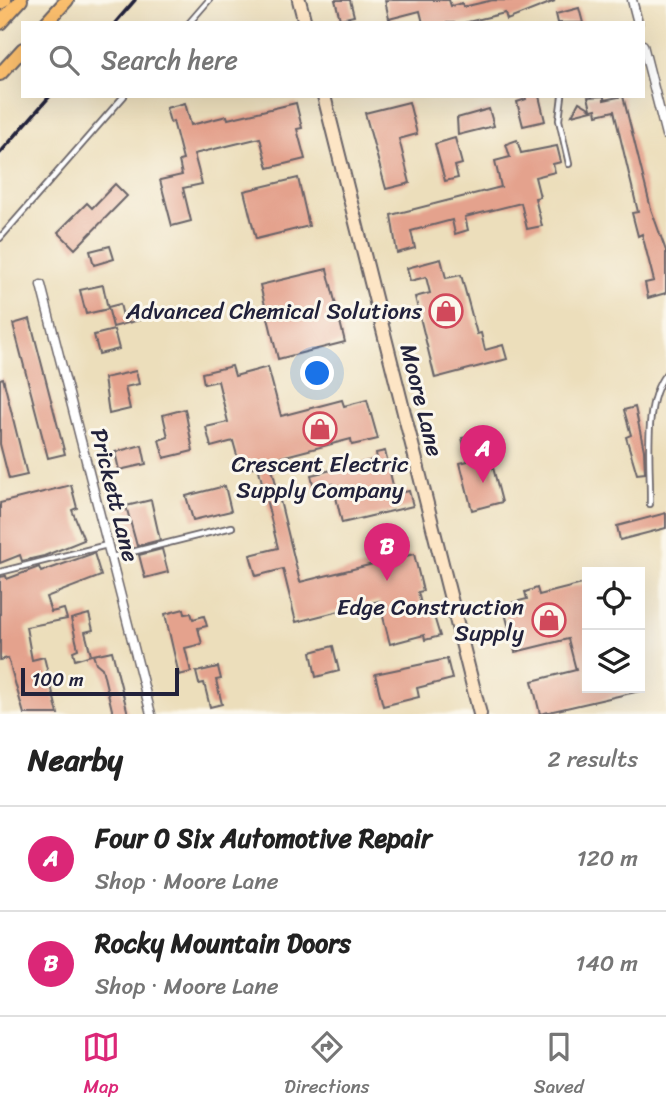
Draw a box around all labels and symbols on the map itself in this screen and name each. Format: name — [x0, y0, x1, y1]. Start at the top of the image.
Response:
place label: Advanced Chemical Solutions — [125, 291, 422, 332]
shop icon: Advanced Chemical Solutions — [427, 292, 465, 330]
street label: Moore Lane — [388, 339, 455, 461]
your location — [300, 356, 334, 390]
shop icon: Crescent Electric Supply Company — [301, 410, 339, 448]
street label: Prickett Lane — [78, 424, 151, 567]
pin: A — [460, 425, 506, 483]
place label: Crescent Electric Supply Company — [231, 444, 409, 511]
pin: B — [364, 523, 410, 581]
place label: Edge Construction Supply — [337, 587, 524, 654]
shop icon: Edge Construction Supply — [530, 601, 568, 639]
scale bar — [21, 665, 178, 697]

